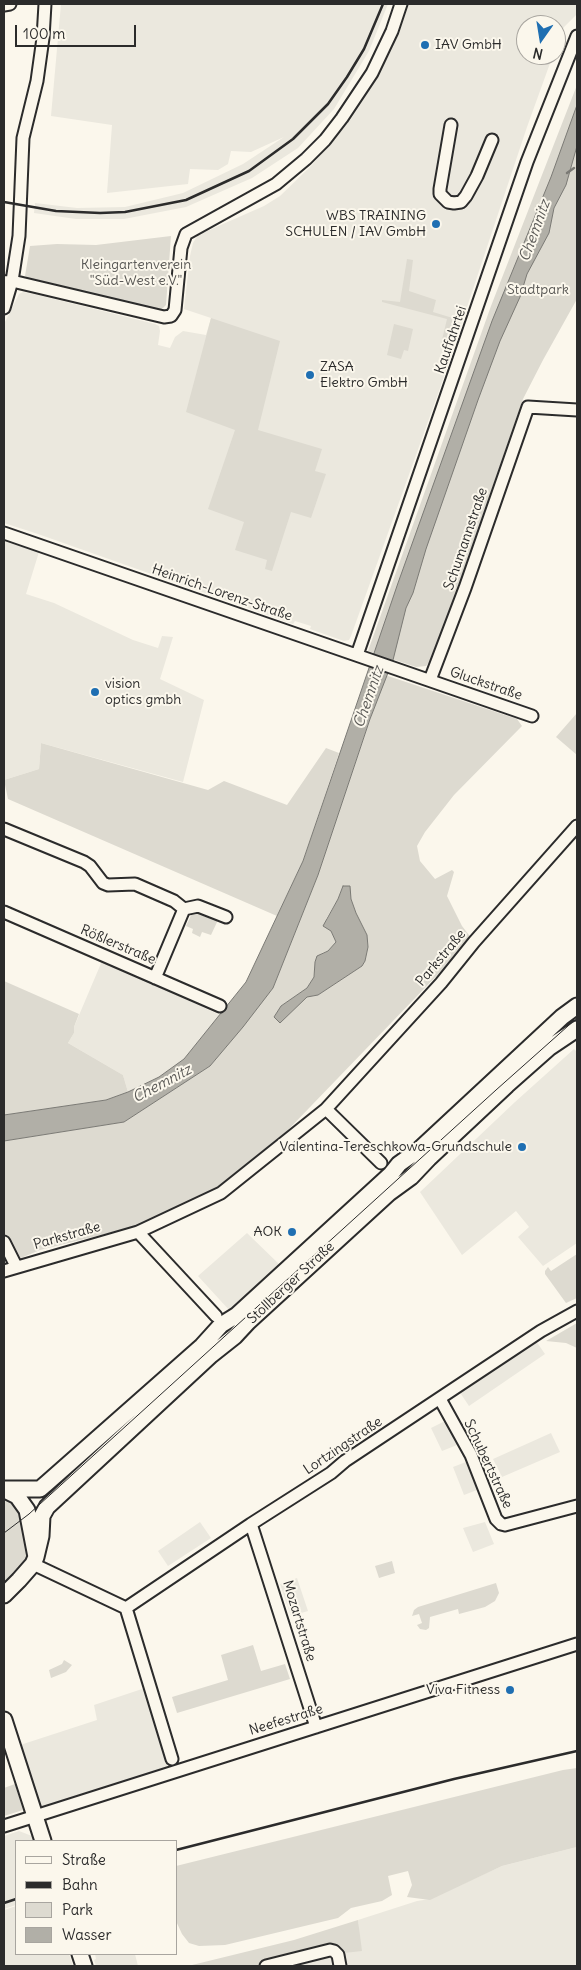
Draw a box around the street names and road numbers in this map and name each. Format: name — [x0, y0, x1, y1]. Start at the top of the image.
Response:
street label: Kauffahrtei — [432, 304, 470, 376]
street label: Schumannstraße — [441, 486, 491, 592]
street label: Heinrich-Lorenz-Straße — [149, 561, 295, 625]
street label: Gluckstraße — [448, 664, 524, 704]
street label: Rößlerstraße — [78, 922, 158, 968]
street label: Parkstraße — [412, 926, 470, 990]
street label: Parkstraße — [32, 1218, 102, 1254]
street label: Stollberger Straße — [244, 1238, 338, 1328]
street label: Lortzingstraße — [300, 1414, 386, 1478]
street label: Schubertstraße — [460, 1417, 516, 1511]
street label: Mozartstraße — [279, 1578, 319, 1664]
street label: Neefestraße — [247, 1701, 325, 1739]

